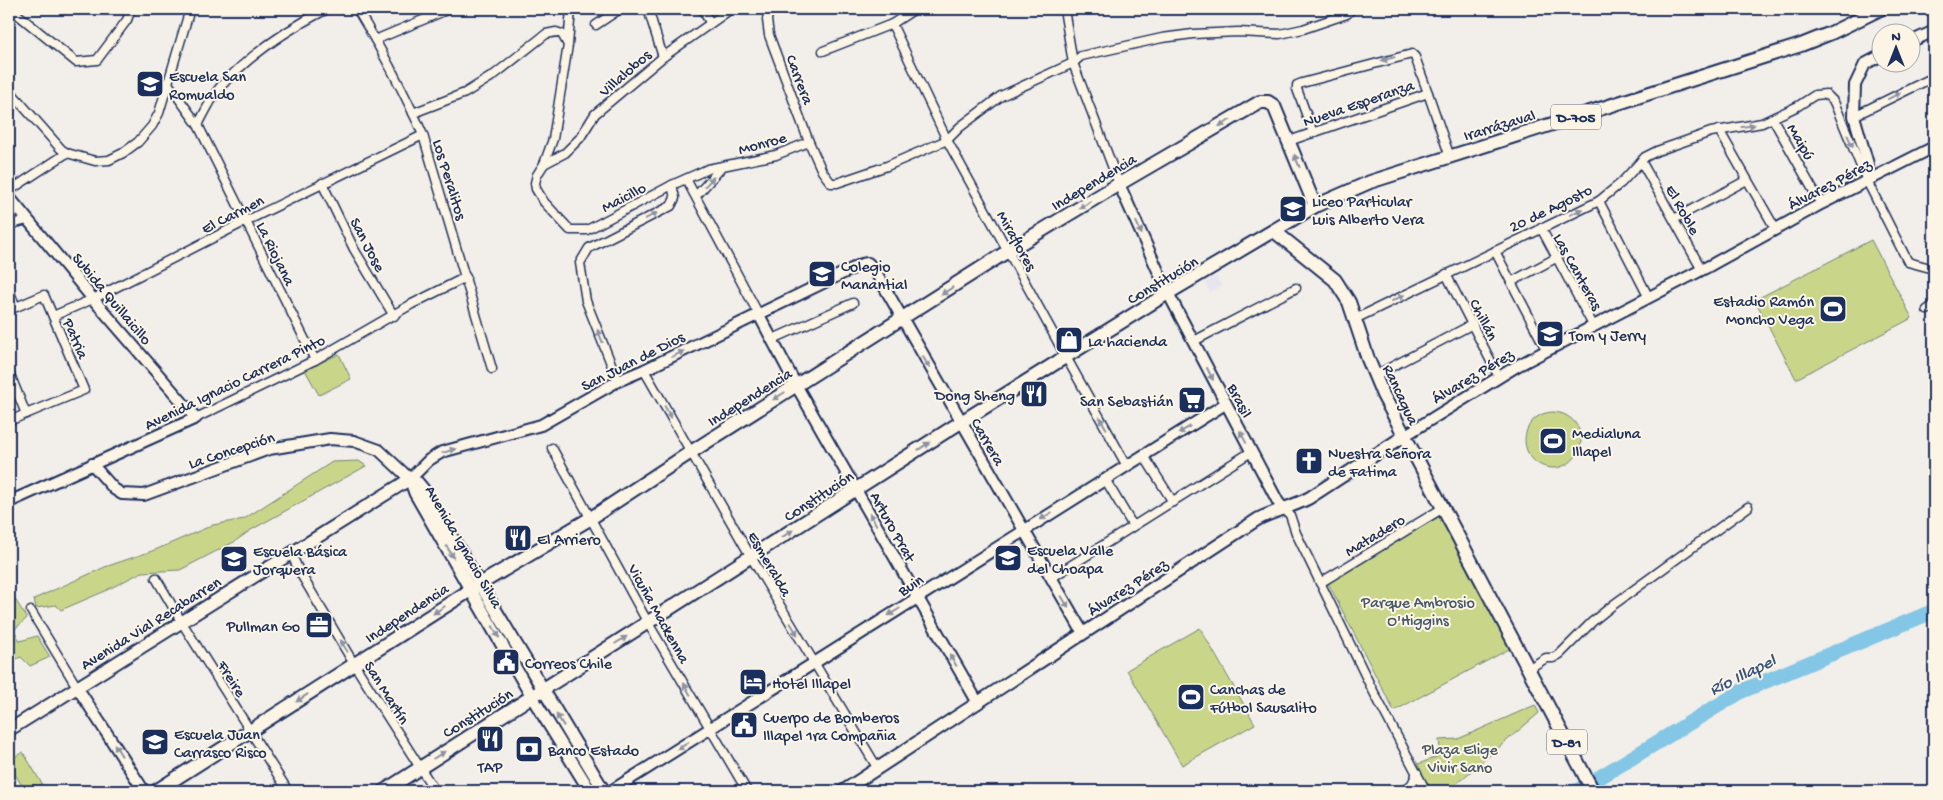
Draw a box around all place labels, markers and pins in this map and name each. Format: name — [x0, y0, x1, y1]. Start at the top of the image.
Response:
school or university icon: Escuela San Romualdo — [135, 69, 165, 99]
place label: Escuela San Romualdo — [169, 69, 247, 106]
school or university icon: Liceo Particular Luis Alberto Vera — [1278, 194, 1308, 224]
place label: Liceo Particular Luis Alberto Vera — [1312, 194, 1425, 231]
school or university icon: Colegio Manantial — [807, 259, 837, 289]
place label: Colegio Manantial — [841, 259, 907, 296]
place label: Estadio Ramón Moncho Vega — [1713, 294, 1815, 331]
sports icon: Estadio Ramón Moncho Vega — [1818, 294, 1848, 324]
school or university icon: Tom y Jerry — [1535, 319, 1565, 349]
shop icon: La hacienda — [1054, 325, 1084, 355]
place label: Tom y Jerry — [1568, 328, 1646, 347]
place label: La hacienda — [1088, 334, 1168, 353]
restaurant icon: Dong Sheng — [1019, 379, 1049, 409]
supermarket icon: San Sebastián — [1177, 385, 1207, 415]
place label: Dong Sheng — [934, 388, 1015, 407]
place label: San Sebastián — [1080, 394, 1173, 413]
sports icon: Medialuna Illapel — [1538, 426, 1568, 456]
place label: Medialuna Illapel — [1572, 426, 1642, 463]
church icon: Nuestra Señora de Fatima — [1294, 446, 1324, 476]
place label: Nuestra Señora de Fatima — [1328, 446, 1432, 483]
restaurant icon: El Arriero — [503, 523, 533, 553]
place label: El Arriero — [537, 532, 601, 551]
school or university icon: Escuela Valle del Choapa — [993, 543, 1023, 573]
place label: Escuela Valle del Choapa — [1027, 543, 1114, 580]
school or university icon: Escuela Básica Jorquera — [219, 544, 249, 574]
place label: Escuela Básica Jorquera — [253, 544, 348, 581]
office icon: Pullman Go — [304, 610, 334, 640]
place label: Pullman Go — [226, 619, 300, 638]
public building icon: Correos Chile — [491, 647, 521, 677]
place label: Correos Chile — [525, 656, 613, 675]
hotel icon: Hotel Illapel — [738, 667, 768, 697]
place label: Hotel Illapel — [772, 676, 851, 695]
sports icon: Canchas de Fútbol Sausalito — [1176, 682, 1206, 712]
place label: Canchas de Fútbol Sausalito — [1209, 682, 1317, 719]
public building icon: Cuerpo de Bomberos Illapel 1ra Compañia — [729, 710, 759, 740]
place label: Cuerpo de Bomberos Illapel 1ra Compañia — [763, 710, 900, 747]
restaurant icon: TAP — [475, 724, 505, 754]
school or university icon: Escuela Juan Carrasco Risco — [140, 727, 170, 757]
place label: Escuela Juan Carrasco Risco — [174, 727, 267, 764]
bank icon: Banco Estado — [514, 734, 544, 764]
place label: Banco Estado — [547, 743, 639, 762]
place label: TAP — [477, 760, 502, 779]

